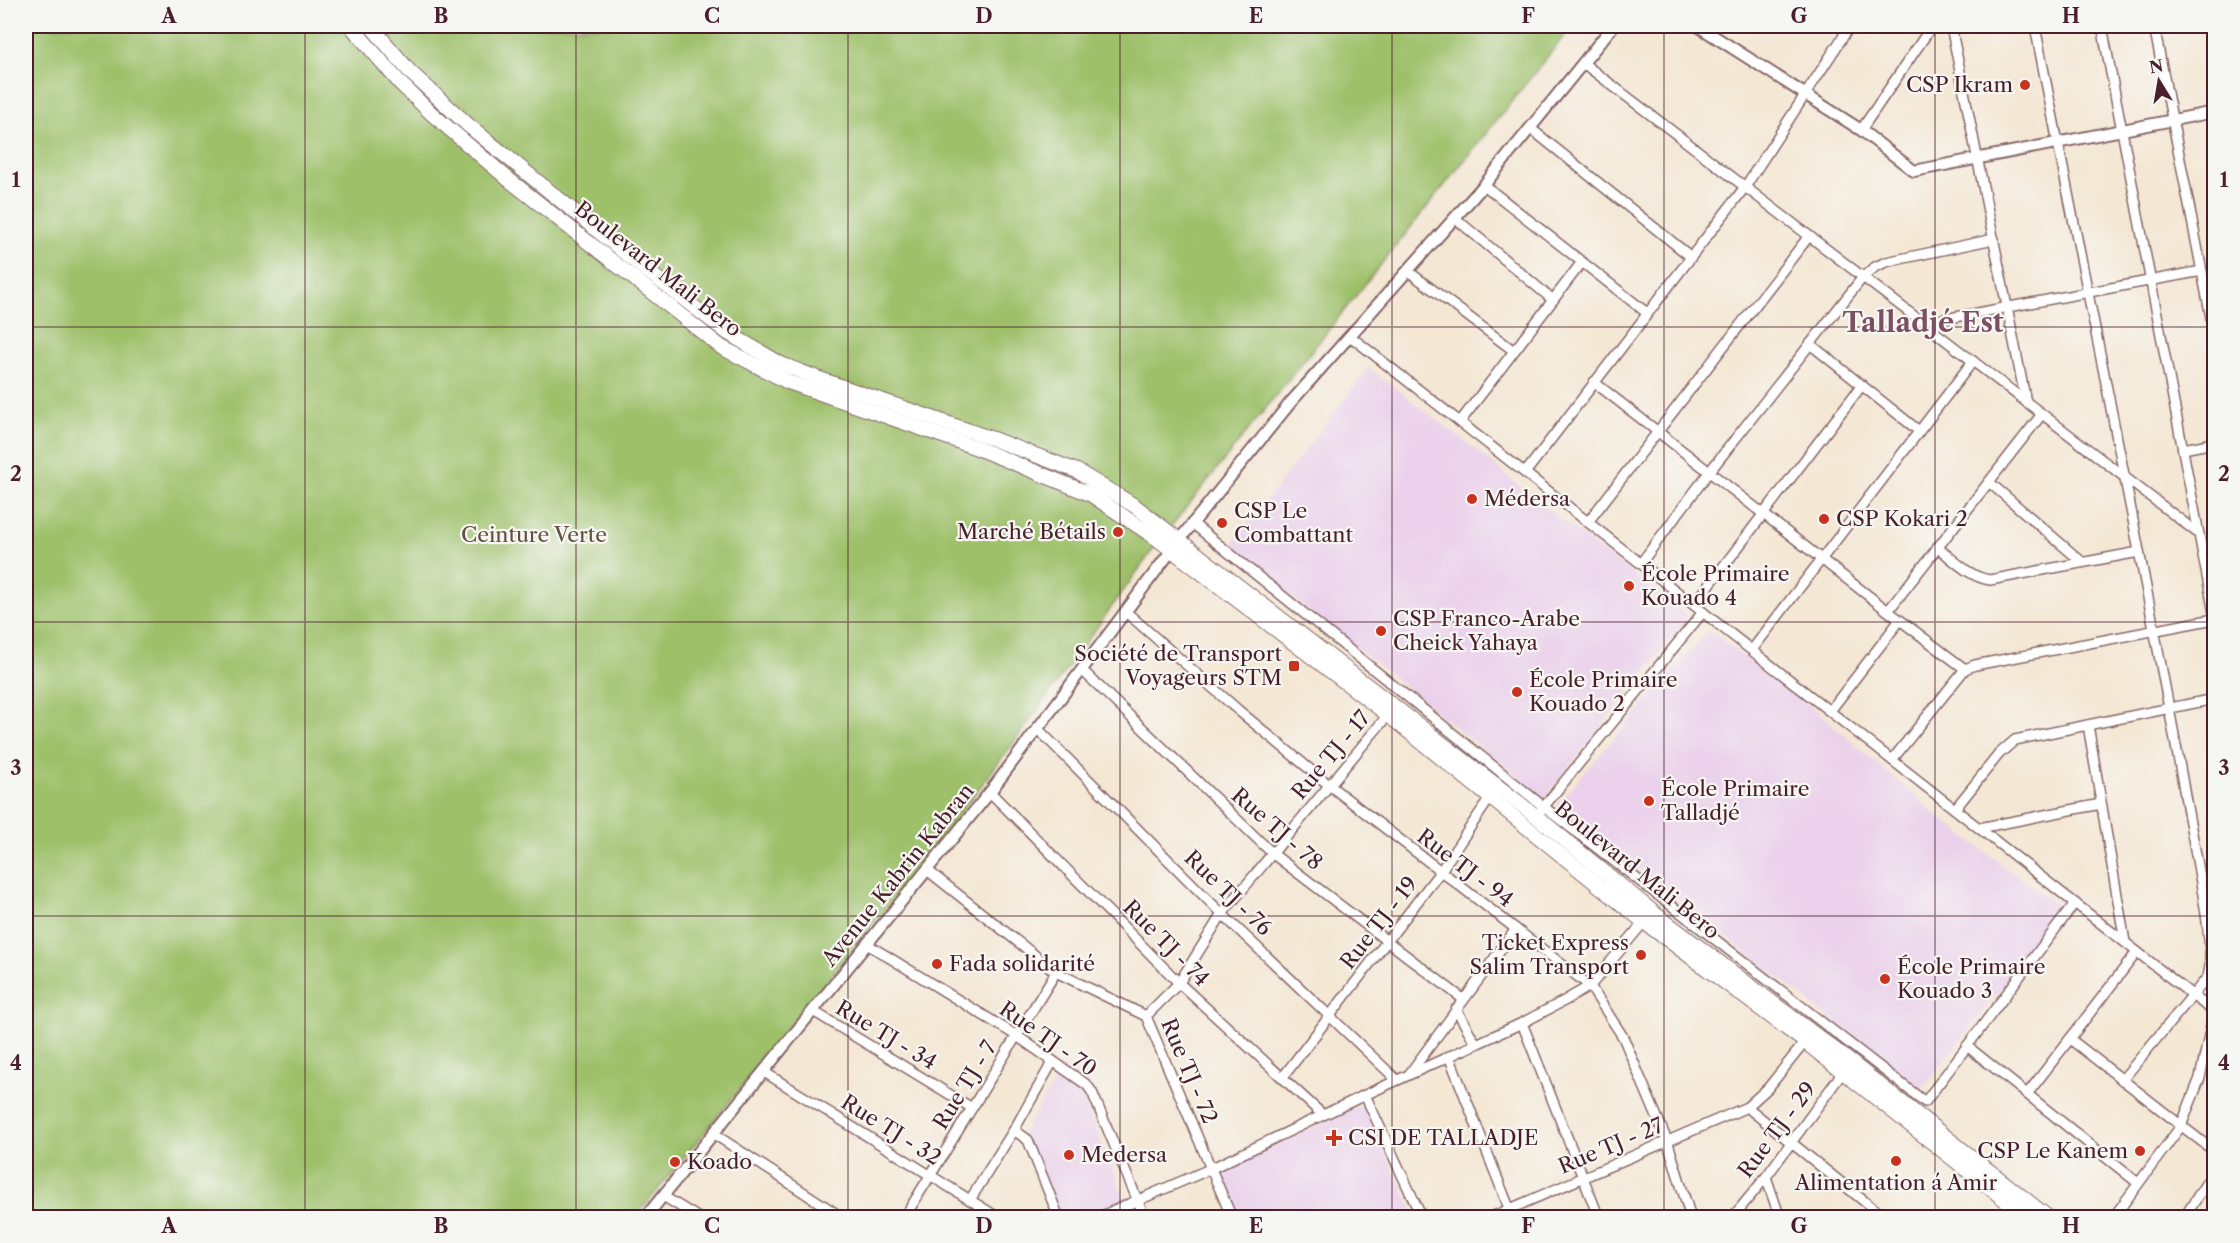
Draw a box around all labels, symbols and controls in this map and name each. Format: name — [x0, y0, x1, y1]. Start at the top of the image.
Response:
text: A — [160, 4, 177, 28]
text: B — [434, 4, 449, 28]
text: C — [704, 4, 720, 28]
text: D — [975, 4, 993, 28]
text: E — [1249, 4, 1263, 28]
text: F — [1521, 4, 1535, 28]
text: G — [1791, 4, 1808, 28]
text: H — [2062, 4, 2080, 28]
north arrow — [2129, 51, 2189, 111]
text: N — [2147, 55, 2165, 77]
place label: CSP Ikram — [1906, 72, 2013, 97]
marker: CSP Ikram — [2018, 78, 2032, 92]
text: 1 — [12, 168, 21, 192]
text: 1 — [2220, 168, 2229, 192]
street label: Boulevard Mali Bero — [570, 196, 747, 342]
district label: Talladjé Est — [1842, 306, 2004, 339]
text: 2 — [10, 462, 22, 486]
text: 2 — [2218, 462, 2230, 486]
place label: Médersa — [1484, 486, 1571, 511]
marker: Médersa — [1465, 492, 1479, 506]
place label: CSP Le Combattant — [1234, 498, 1353, 547]
place label: CSP Kokari 2 — [1836, 506, 1968, 531]
marker: CSP Kokari 2 — [1817, 512, 1831, 526]
marker: CSP Le Combattant — [1215, 516, 1229, 530]
place label: Marché Bétails — [957, 519, 1106, 544]
park label: Ceinture Verte — [461, 522, 607, 547]
marker: Marché Bétails — [1111, 525, 1125, 539]
place label: École Primaire Kouado 4 — [1641, 561, 1789, 610]
marker: École Primaire Kouado 4 — [1622, 579, 1636, 593]
place label: CSP Franco-Arabe Cheick Yahaya — [1393, 606, 1580, 655]
marker: CSP Franco-Arabe Cheick Yahaya — [1374, 624, 1388, 638]
place label: Société de Transport Voyageurs STM — [1074, 641, 1283, 690]
marker: Société de Transport Voyageurs STM — [1287, 659, 1301, 673]
place label: École Primaire Kouado 2 — [1529, 667, 1677, 716]
marker: École Primaire Kouado 2 — [1510, 685, 1524, 699]
street label: Rue TJ - 17 — [1286, 705, 1375, 804]
text: 3 — [10, 756, 22, 780]
text: 3 — [2218, 756, 2230, 780]
place label: École Primaire Talladjé — [1661, 776, 1809, 825]
street label: Avenue Kabrin Kabran — [816, 778, 979, 972]
street label: Rue TJ - 78 — [1227, 782, 1328, 875]
marker: École Primaire Talladjé — [1642, 794, 1656, 808]
street label: Boulevard Mali Bero — [1550, 795, 1725, 944]
street label: Rue TJ - 94 — [1412, 823, 1518, 912]
street label: Rue TJ - 76 — [1180, 845, 1277, 940]
street label: Rue TJ - 19 — [1335, 871, 1422, 974]
street label: Rue TJ - 74 — [1118, 895, 1214, 991]
place label: Ticket Express Salim Transport — [1470, 930, 1630, 979]
marker: Ticket Express Salim Transport — [1634, 948, 1648, 962]
place label: Fada solidarité — [949, 951, 1095, 976]
place label: École Primaire Kouado 3 — [1897, 954, 2045, 1003]
marker: Fada solidarité — [930, 957, 944, 971]
marker: École Primaire Kouado 3 — [1878, 972, 1892, 986]
street label: Rue TJ - 34 — [831, 995, 941, 1074]
street label: Rue TJ - 70 — [995, 996, 1102, 1081]
street label: Rue TJ - 72 — [1156, 1015, 1223, 1127]
street label: Rue TJ - 7 — [928, 1035, 1002, 1134]
text: 4 — [10, 1051, 22, 1075]
text: 4 — [2218, 1051, 2230, 1075]
street label: Rue TJ - 29 — [1732, 1077, 1821, 1183]
street label: Rue TJ - 32 — [837, 1089, 946, 1170]
street label: Rue TJ - 27 — [1555, 1112, 1668, 1179]
place label: CSI DE TALLADJE — [1348, 1125, 1538, 1150]
marker: CSI DE TALLADJE — [1325, 1129, 1343, 1147]
place label: CSP Le Kanem — [1977, 1138, 2128, 1163]
place label: Medersa — [1081, 1142, 1168, 1167]
marker: CSP Le Kanem — [2133, 1144, 2147, 1158]
marker: Medersa — [1062, 1148, 1076, 1162]
place label: Koado — [687, 1149, 752, 1174]
marker: Alimentation á Amir — [1889, 1154, 1903, 1168]
marker: Koado — [668, 1155, 682, 1169]
place label: Alimentation á Amir — [1794, 1170, 1997, 1195]
text: A — [160, 1214, 177, 1238]
text: B — [434, 1214, 449, 1238]
text: C — [704, 1214, 720, 1238]
text: D — [975, 1214, 993, 1238]
text: E — [1249, 1214, 1263, 1238]
text: F — [1521, 1214, 1535, 1238]
text: G — [1791, 1214, 1808, 1238]
text: H — [2062, 1214, 2080, 1238]

